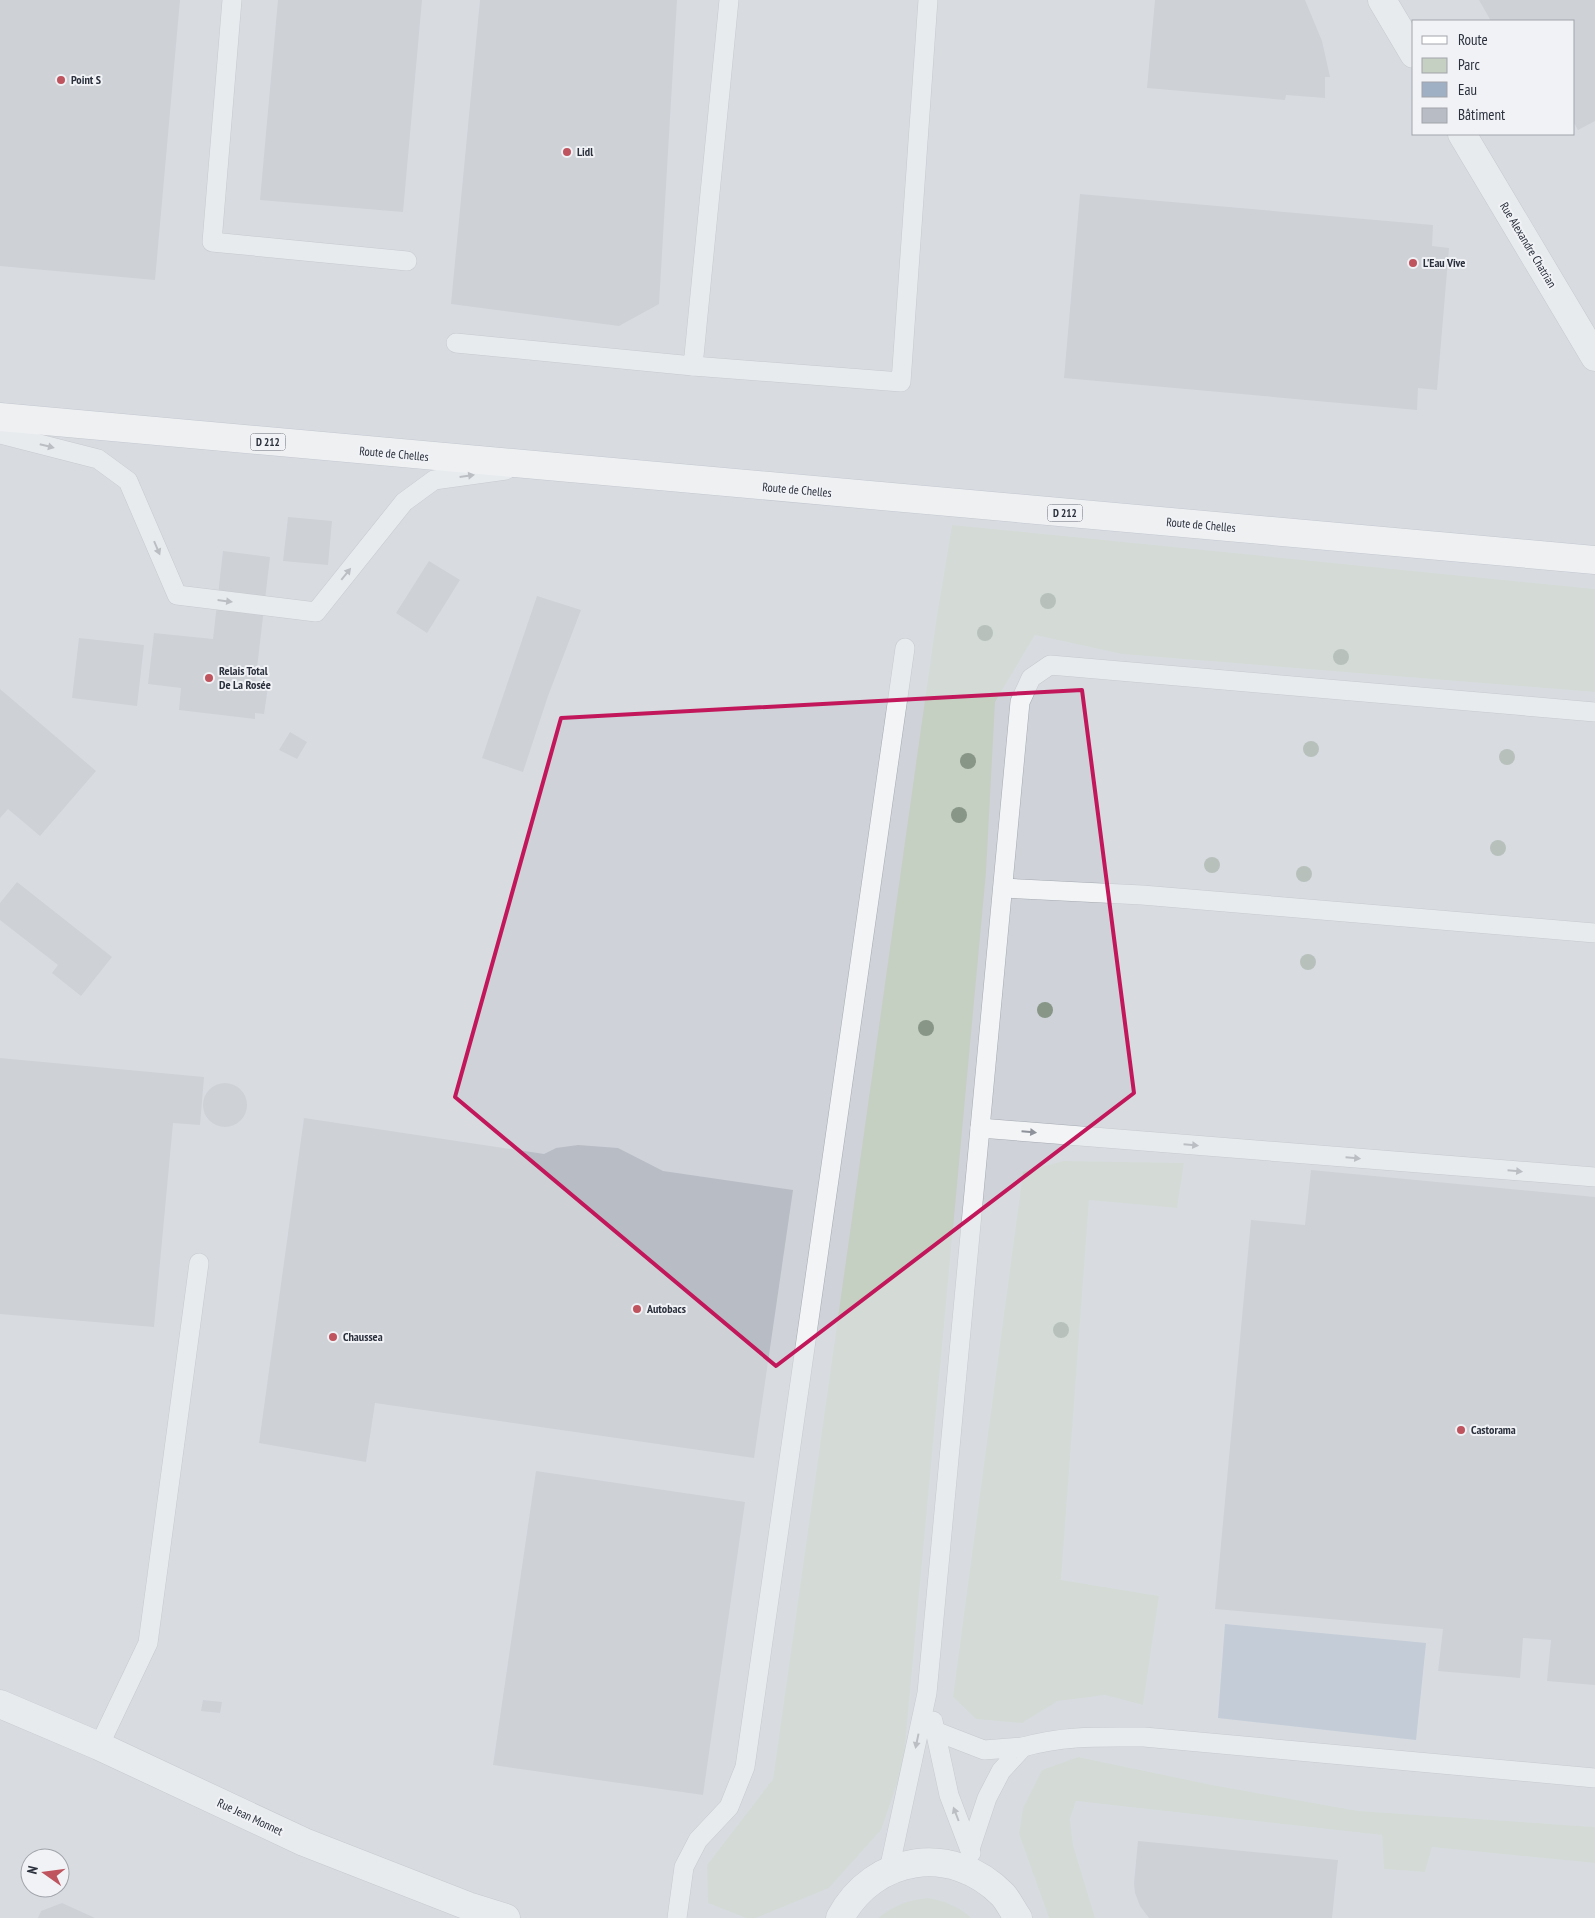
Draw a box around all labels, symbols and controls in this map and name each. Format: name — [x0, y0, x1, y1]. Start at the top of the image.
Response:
legend — [1412, 20, 1575, 135]
text: Route — [1458, 30, 1488, 49]
text: Parc — [1458, 55, 1480, 74]
place label: Point S — [71, 72, 101, 87]
marker: Point S — [55, 74, 67, 86]
text: Eau — [1458, 80, 1477, 99]
text: Bâtiment — [1458, 105, 1505, 124]
place label: Lidl — [577, 144, 593, 159]
marker: Lidl — [561, 146, 573, 158]
street label: Rue Alexandre Chatrian — [1497, 199, 1560, 290]
place label: L'Eau Vive — [1423, 255, 1465, 270]
marker: L'Eau Vive — [1407, 257, 1419, 269]
road number: D 212 — [250, 434, 286, 451]
one-way arrow — [40, 442, 55, 450]
street label: Route de Chelles — [359, 443, 429, 464]
one-way arrow — [459, 472, 475, 480]
street label: Route de Chelles — [762, 479, 832, 500]
road number: D 212 — [1048, 504, 1082, 522]
street label: Route de Chelles — [1166, 514, 1236, 535]
one-way arrow — [153, 541, 161, 555]
one-way arrow — [341, 568, 352, 581]
one-way arrow — [218, 597, 234, 605]
place label: Relais Total De La Rosée — [219, 663, 271, 692]
marker: Relais Total De La Rosée — [203, 672, 215, 684]
one-way arrow — [1021, 1128, 1037, 1136]
one-way arrow — [1183, 1141, 1199, 1149]
one-way arrow — [1345, 1154, 1361, 1162]
one-way arrow — [1507, 1167, 1523, 1175]
place label: Autobacs — [646, 1301, 686, 1316]
marker: Autobacs — [631, 1303, 643, 1315]
place label: Chaussea — [343, 1329, 383, 1344]
marker: Chaussea — [327, 1331, 339, 1343]
place label: Castorama — [1471, 1422, 1516, 1437]
marker: Castorama — [1455, 1424, 1467, 1436]
one-way arrow — [913, 1734, 921, 1749]
street label: Rue Jean Monnet — [215, 1795, 286, 1839]
one-way arrow — [952, 1806, 959, 1821]
north arrow — [20, 1848, 70, 1898]
text: N — [23, 1864, 42, 1876]

